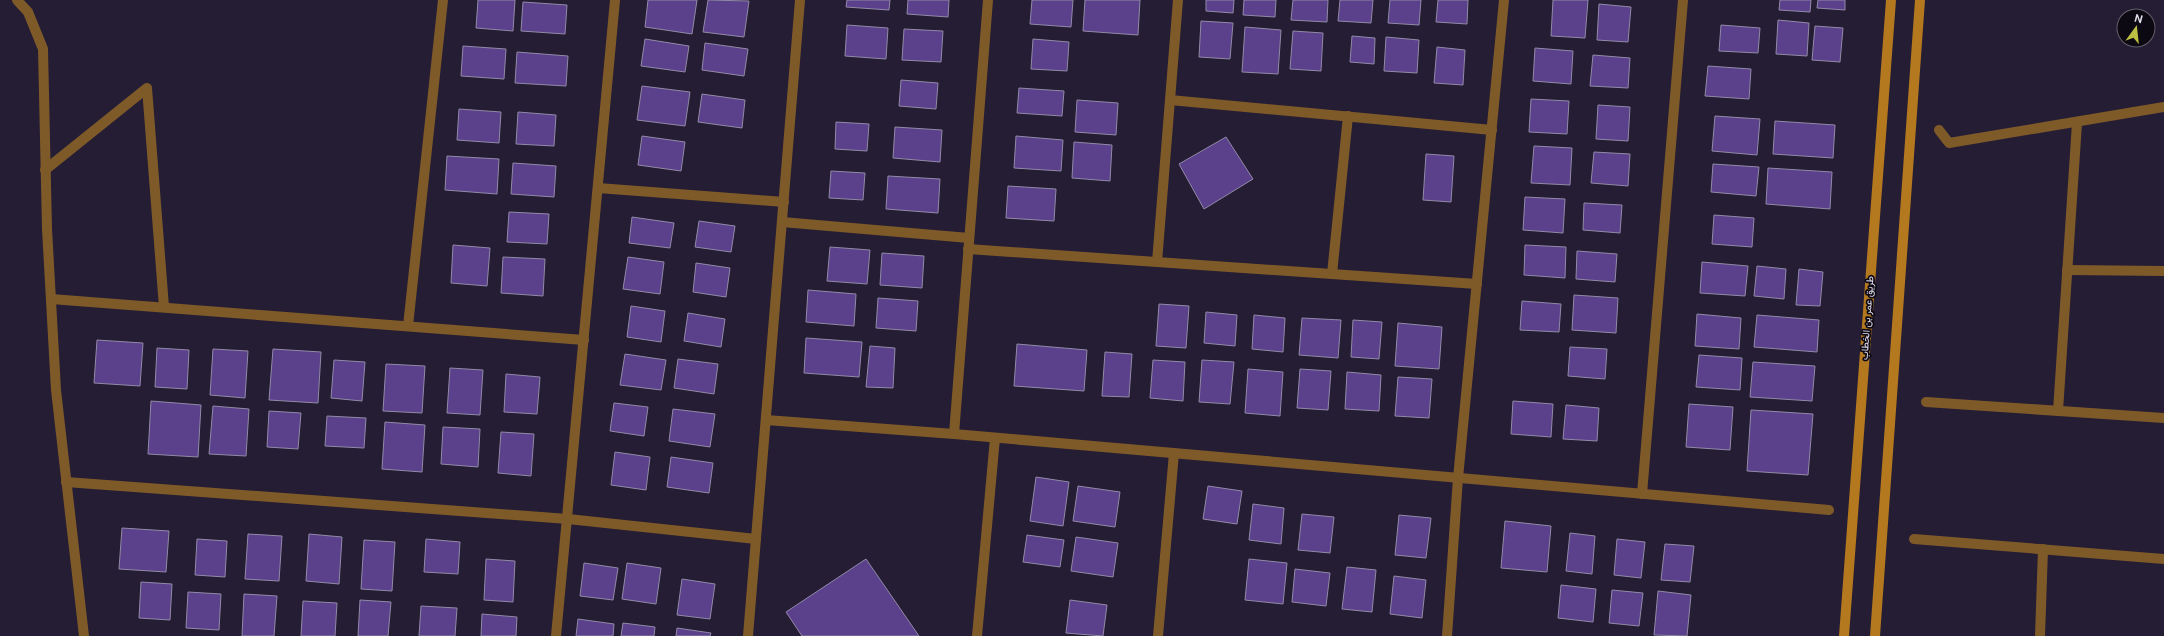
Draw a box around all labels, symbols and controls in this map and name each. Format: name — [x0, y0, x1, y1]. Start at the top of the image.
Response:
north arrow — [2116, 8, 2156, 48]
text: N — [2133, 11, 2144, 26]
street label: طريق عمر بن الخطاب — [1858, 275, 1876, 360]

